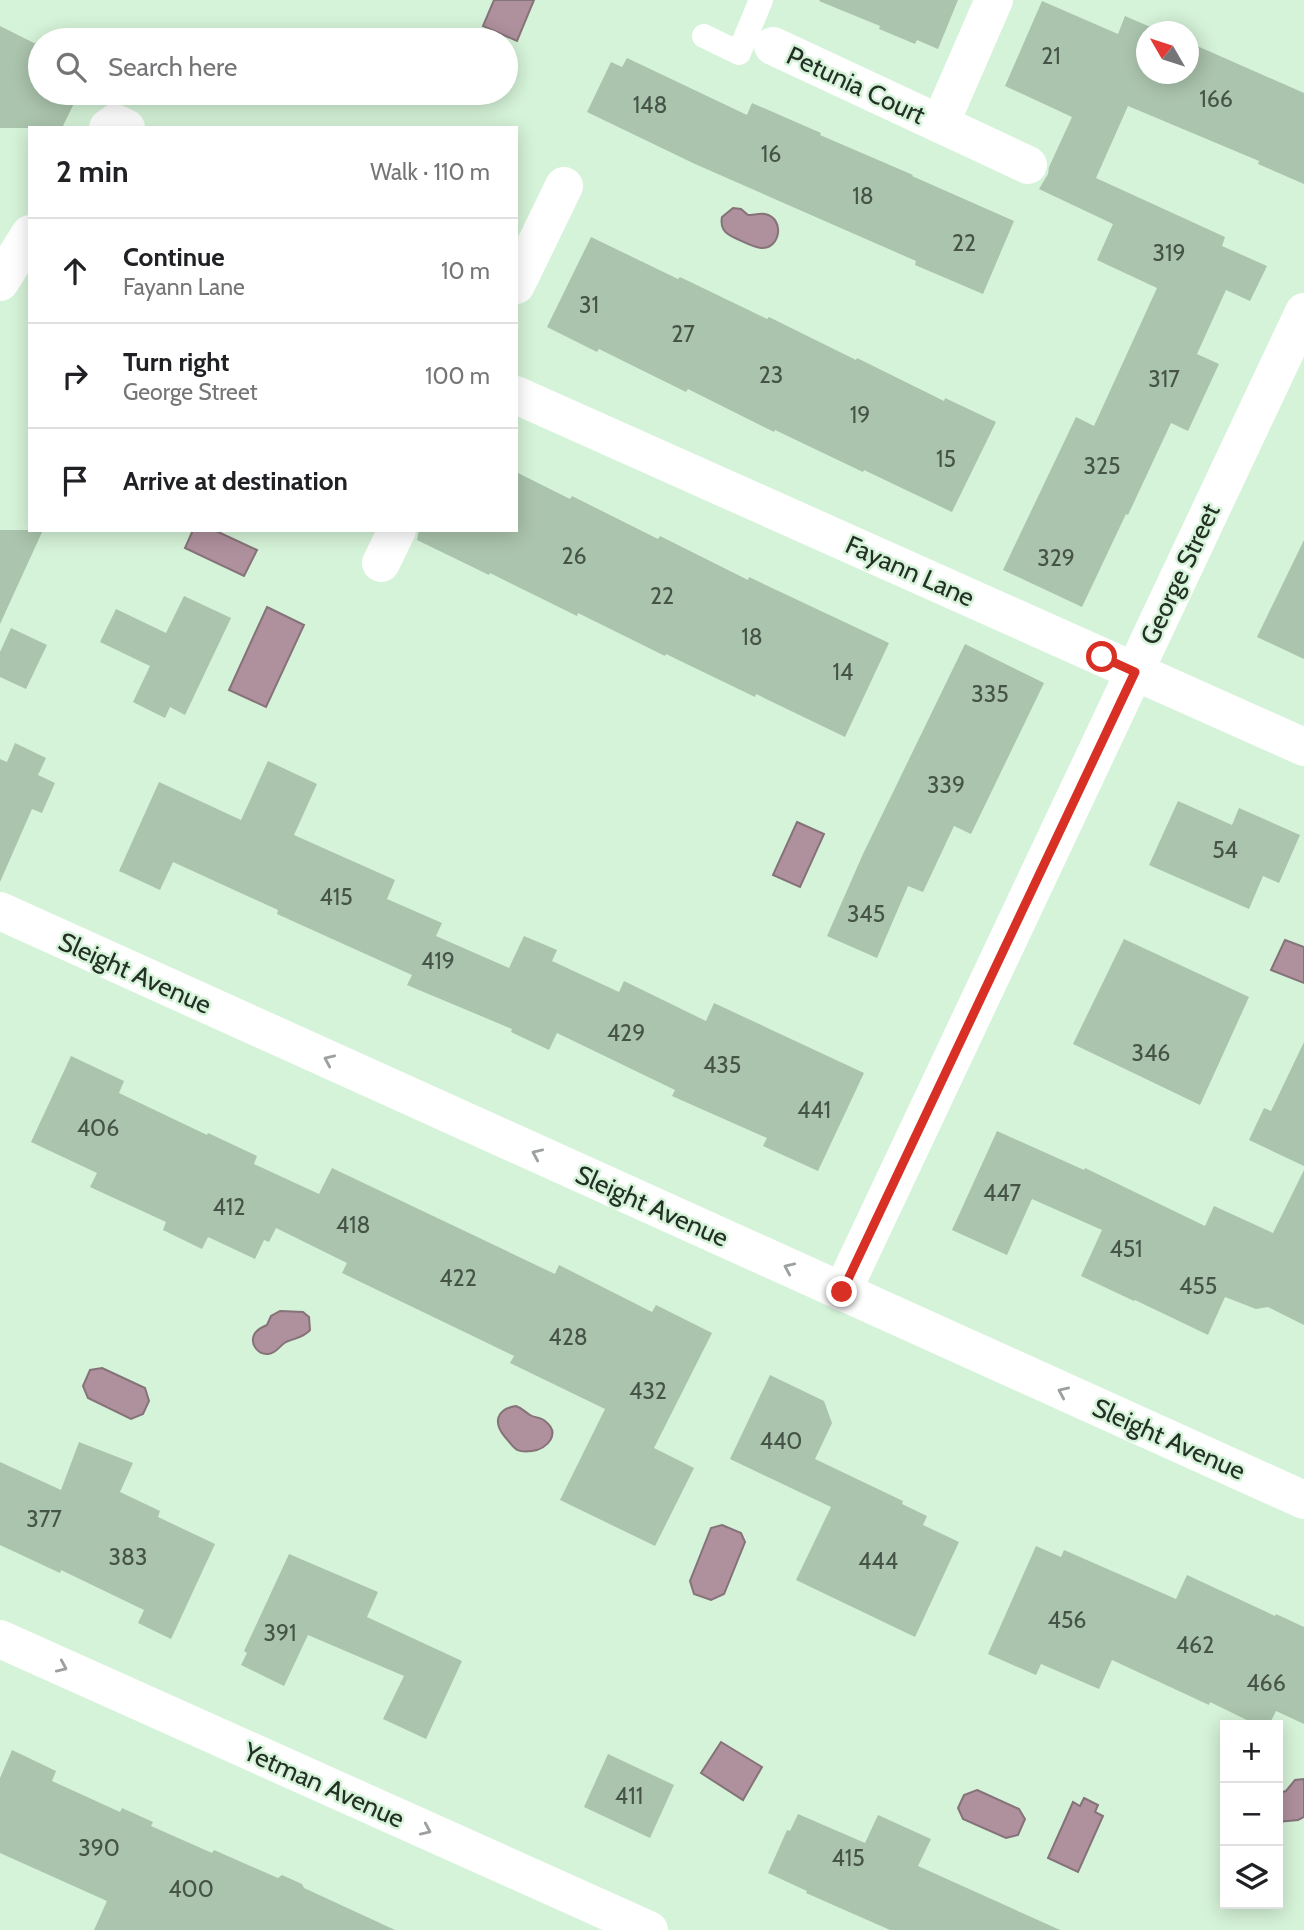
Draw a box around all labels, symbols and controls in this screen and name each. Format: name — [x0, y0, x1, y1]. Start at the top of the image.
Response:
north arrow — [1136, 21, 1199, 84]
search box — [28, 28, 518, 105]
street label: Petunia Court — [782, 39, 931, 131]
house number: 21 — [1041, 42, 1061, 70]
icon: search — [52, 48, 90, 86]
text: Search here — [108, 51, 237, 83]
house number: 166 — [1199, 85, 1233, 113]
house number: 148 — [633, 91, 667, 119]
house number: 16 — [761, 140, 781, 168]
text: 2 min — [56, 153, 128, 190]
text: Walk · 110 m — [370, 158, 490, 186]
house number: 18 — [852, 182, 874, 210]
house number: 22 — [952, 229, 976, 257]
house number: 319 — [1152, 239, 1186, 267]
text: Continue — [123, 241, 225, 273]
icon: ahead — [56, 252, 94, 290]
text: 10 m — [441, 257, 490, 285]
text: Fayann Lane — [123, 273, 245, 301]
house number: 31 — [579, 291, 599, 319]
house number: 27 — [671, 320, 695, 348]
text: Turn right — [123, 346, 229, 378]
icon: right — [56, 357, 94, 395]
house number: 23 — [759, 361, 783, 389]
text: 100 m — [425, 362, 490, 390]
house number: 317 — [1148, 365, 1180, 393]
text: George Street — [123, 378, 257, 406]
house number: 19 — [850, 401, 870, 429]
house number: 15 — [936, 445, 956, 473]
house number: 325 — [1084, 452, 1120, 480]
icon: arrive — [56, 462, 94, 500]
text: Arrive at destination — [123, 465, 348, 497]
street label: George Street — [1133, 498, 1227, 650]
street label: Fayann Lane — [841, 528, 979, 614]
house number: 26 — [561, 542, 587, 570]
house number: 329 — [1037, 544, 1075, 572]
house number: 22 — [650, 582, 674, 610]
house number: 18 — [741, 623, 763, 651]
route start — [1086, 641, 1117, 672]
house number: 14 — [833, 658, 853, 686]
house number: 335 — [971, 680, 1009, 708]
house number: 339 — [927, 771, 965, 799]
house number: 54 — [1212, 836, 1238, 864]
house number: 415 — [319, 883, 353, 911]
house number: 345 — [847, 900, 885, 928]
street label: Sleight Avenue — [54, 925, 216, 1021]
house number: 419 — [421, 947, 455, 975]
house number: 429 — [607, 1019, 645, 1047]
house number: 346 — [1132, 1039, 1170, 1067]
house number: 435 — [703, 1051, 741, 1079]
one-way arrow — [324, 1054, 337, 1068]
house number: 441 — [797, 1096, 831, 1124]
house number: 406 — [77, 1114, 119, 1142]
one-way arrow — [531, 1148, 544, 1162]
street label: Sleight Avenue — [571, 1158, 733, 1254]
house number: 447 — [983, 1179, 1022, 1207]
house number: 412 — [213, 1193, 245, 1221]
house number: 418 — [336, 1211, 370, 1239]
house number: 451 — [1109, 1235, 1143, 1263]
one-way arrow — [783, 1262, 796, 1276]
house number: 422 — [439, 1264, 477, 1292]
house number: 455 — [1179, 1272, 1217, 1300]
route end — [826, 1276, 857, 1307]
house number: 428 — [548, 1323, 588, 1351]
house number: 432 — [629, 1377, 667, 1405]
one-way arrow — [1058, 1386, 1070, 1400]
street label: Sleight Avenue — [1088, 1391, 1250, 1487]
house number: 440 — [760, 1427, 802, 1455]
house number: 377 — [26, 1505, 62, 1533]
house number: 383 — [109, 1543, 147, 1571]
house number: 444 — [858, 1547, 898, 1575]
house number: 456 — [1048, 1606, 1086, 1634]
house number: 391 — [263, 1619, 297, 1647]
house number: 462 — [1176, 1631, 1214, 1659]
one-way arrow — [55, 1659, 67, 1673]
house number: 466 — [1246, 1669, 1286, 1697]
map controls — [1220, 1720, 1283, 1909]
button: + — [1220, 1720, 1283, 1783]
street label: Yetman Avenue — [238, 1735, 409, 1835]
house number: 411 — [615, 1782, 643, 1810]
button: − — [1220, 1783, 1283, 1846]
one-way arrow — [419, 1822, 432, 1836]
house number: 390 — [78, 1834, 120, 1862]
house number: 415 — [831, 1844, 865, 1872]
button: layers — [1220, 1846, 1283, 1909]
house number: 400 — [168, 1875, 214, 1903]

